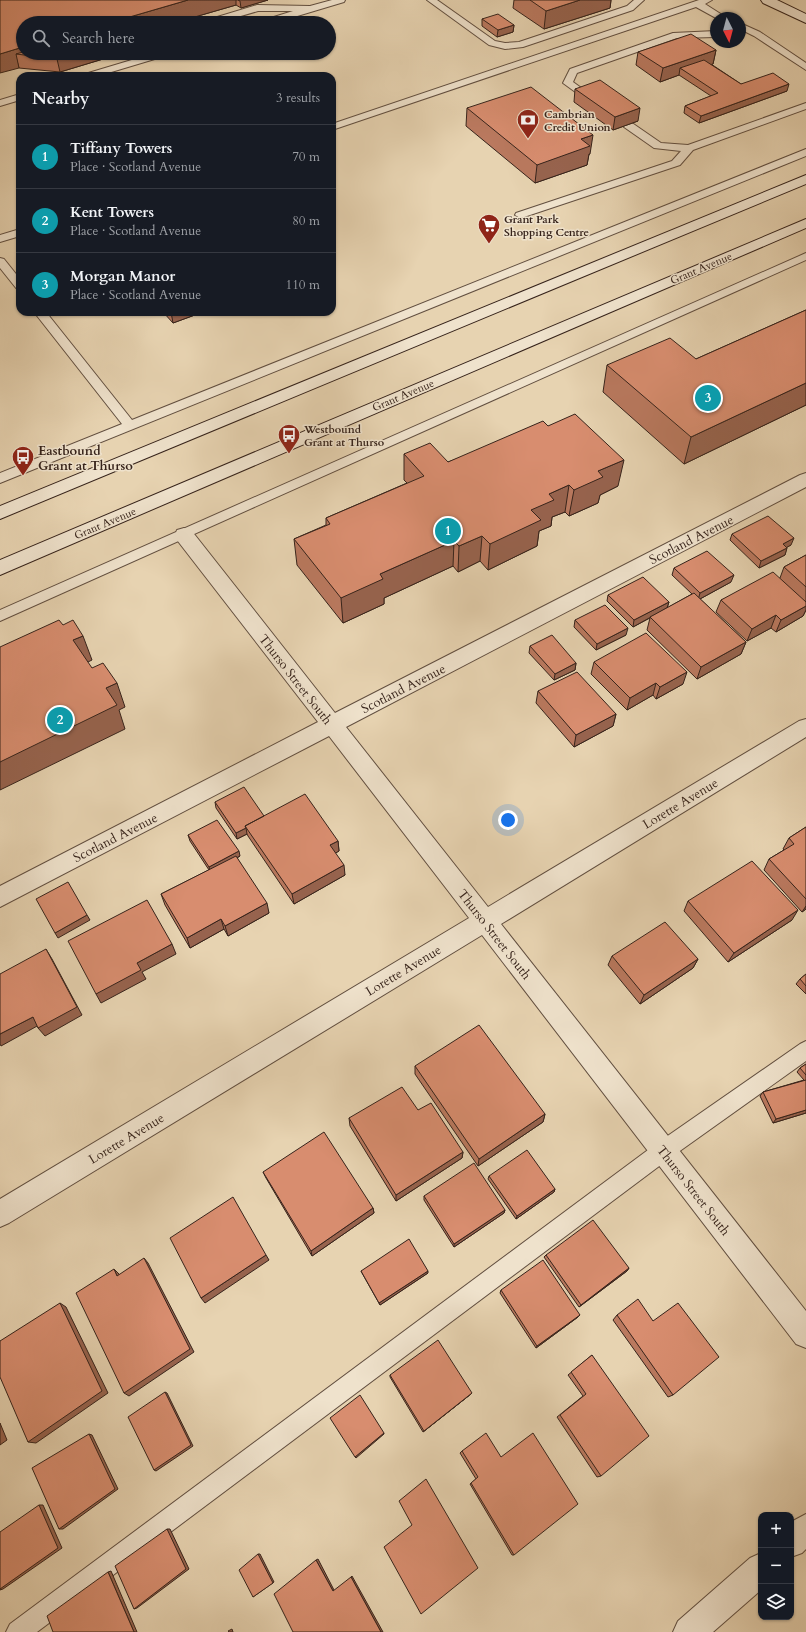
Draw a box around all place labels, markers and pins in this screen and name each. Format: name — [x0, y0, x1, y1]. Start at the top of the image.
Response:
bank icon: Cambrian Credit Union — [515, 107, 541, 140]
place label: Cambrian Credit Union — [544, 107, 610, 135]
supermarket icon: Grant Park Shopping Centre — [476, 212, 502, 245]
place label: Grant Park Shopping Centre — [504, 212, 589, 240]
pin: 3 — [695, 383, 721, 413]
bus stop icon: Westbound Grant at Thurso — [276, 422, 302, 455]
place label: Westbound Grant at Thurso — [303, 422, 385, 450]
place label: Eastbound Grant at Thurso — [38, 442, 133, 475]
bus stop icon: Eastbound Grant at Thurso — [10, 444, 36, 477]
pin: 1 — [435, 516, 461, 546]
pin: 2 — [47, 705, 73, 735]

